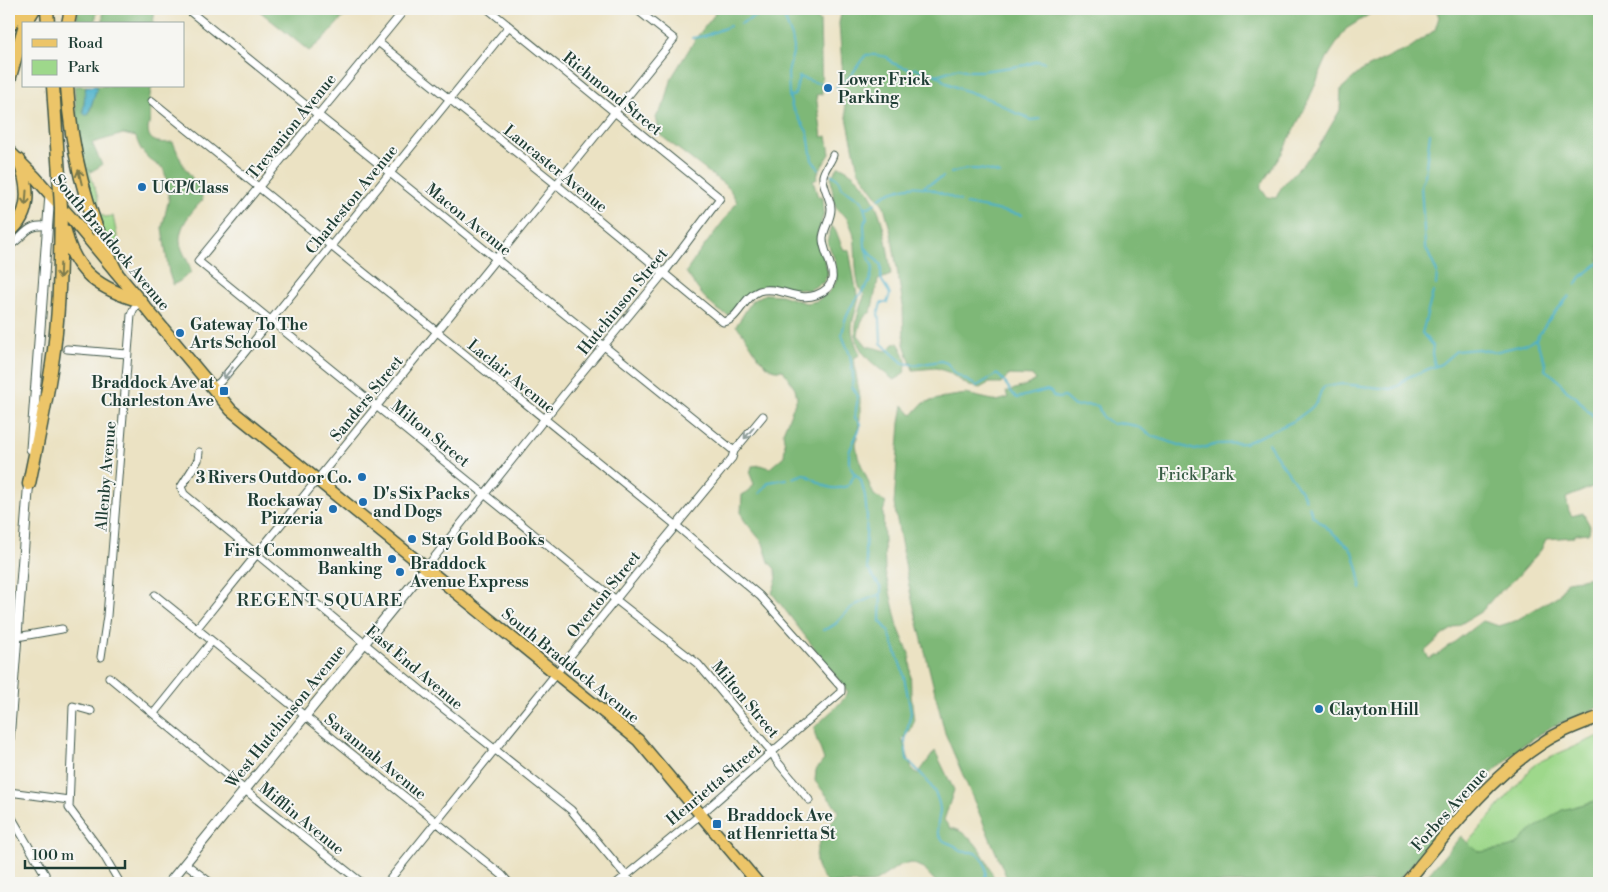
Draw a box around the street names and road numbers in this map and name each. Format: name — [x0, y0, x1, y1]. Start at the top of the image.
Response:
street label: Richmond Street — [559, 48, 666, 140]
street label: Trevanion Avenue — [243, 70, 341, 184]
street label: Lancaster Avenue — [499, 121, 611, 217]
street label: Charleston Avenue — [301, 141, 402, 258]
street label: South Braddock Avenue — [48, 170, 174, 315]
street label: Macon Avenue — [421, 179, 515, 261]
street label: Hutchinson Street — [573, 244, 672, 359]
street label: Laclair Avenue — [463, 335, 560, 418]
street label: Sanders Street — [326, 351, 408, 446]
street label: Milton Street — [387, 396, 474, 472]
street label: Allenby Avenue — [91, 420, 121, 533]
street label: Overton Street — [563, 547, 645, 642]
street label: South Braddock Avenue — [497, 604, 643, 728]
street label: East End Avenue — [362, 621, 467, 714]
street label: West Hutchinson Avenue — [221, 641, 350, 793]
street label: Milton Street — [707, 657, 784, 743]
street label: Savannah Avenue — [320, 709, 431, 804]
street label: Henrietta Street — [662, 739, 765, 830]
street label: Forbes Avenue — [1407, 764, 1492, 856]
street label: Mifflin Avenue — [254, 778, 348, 859]

